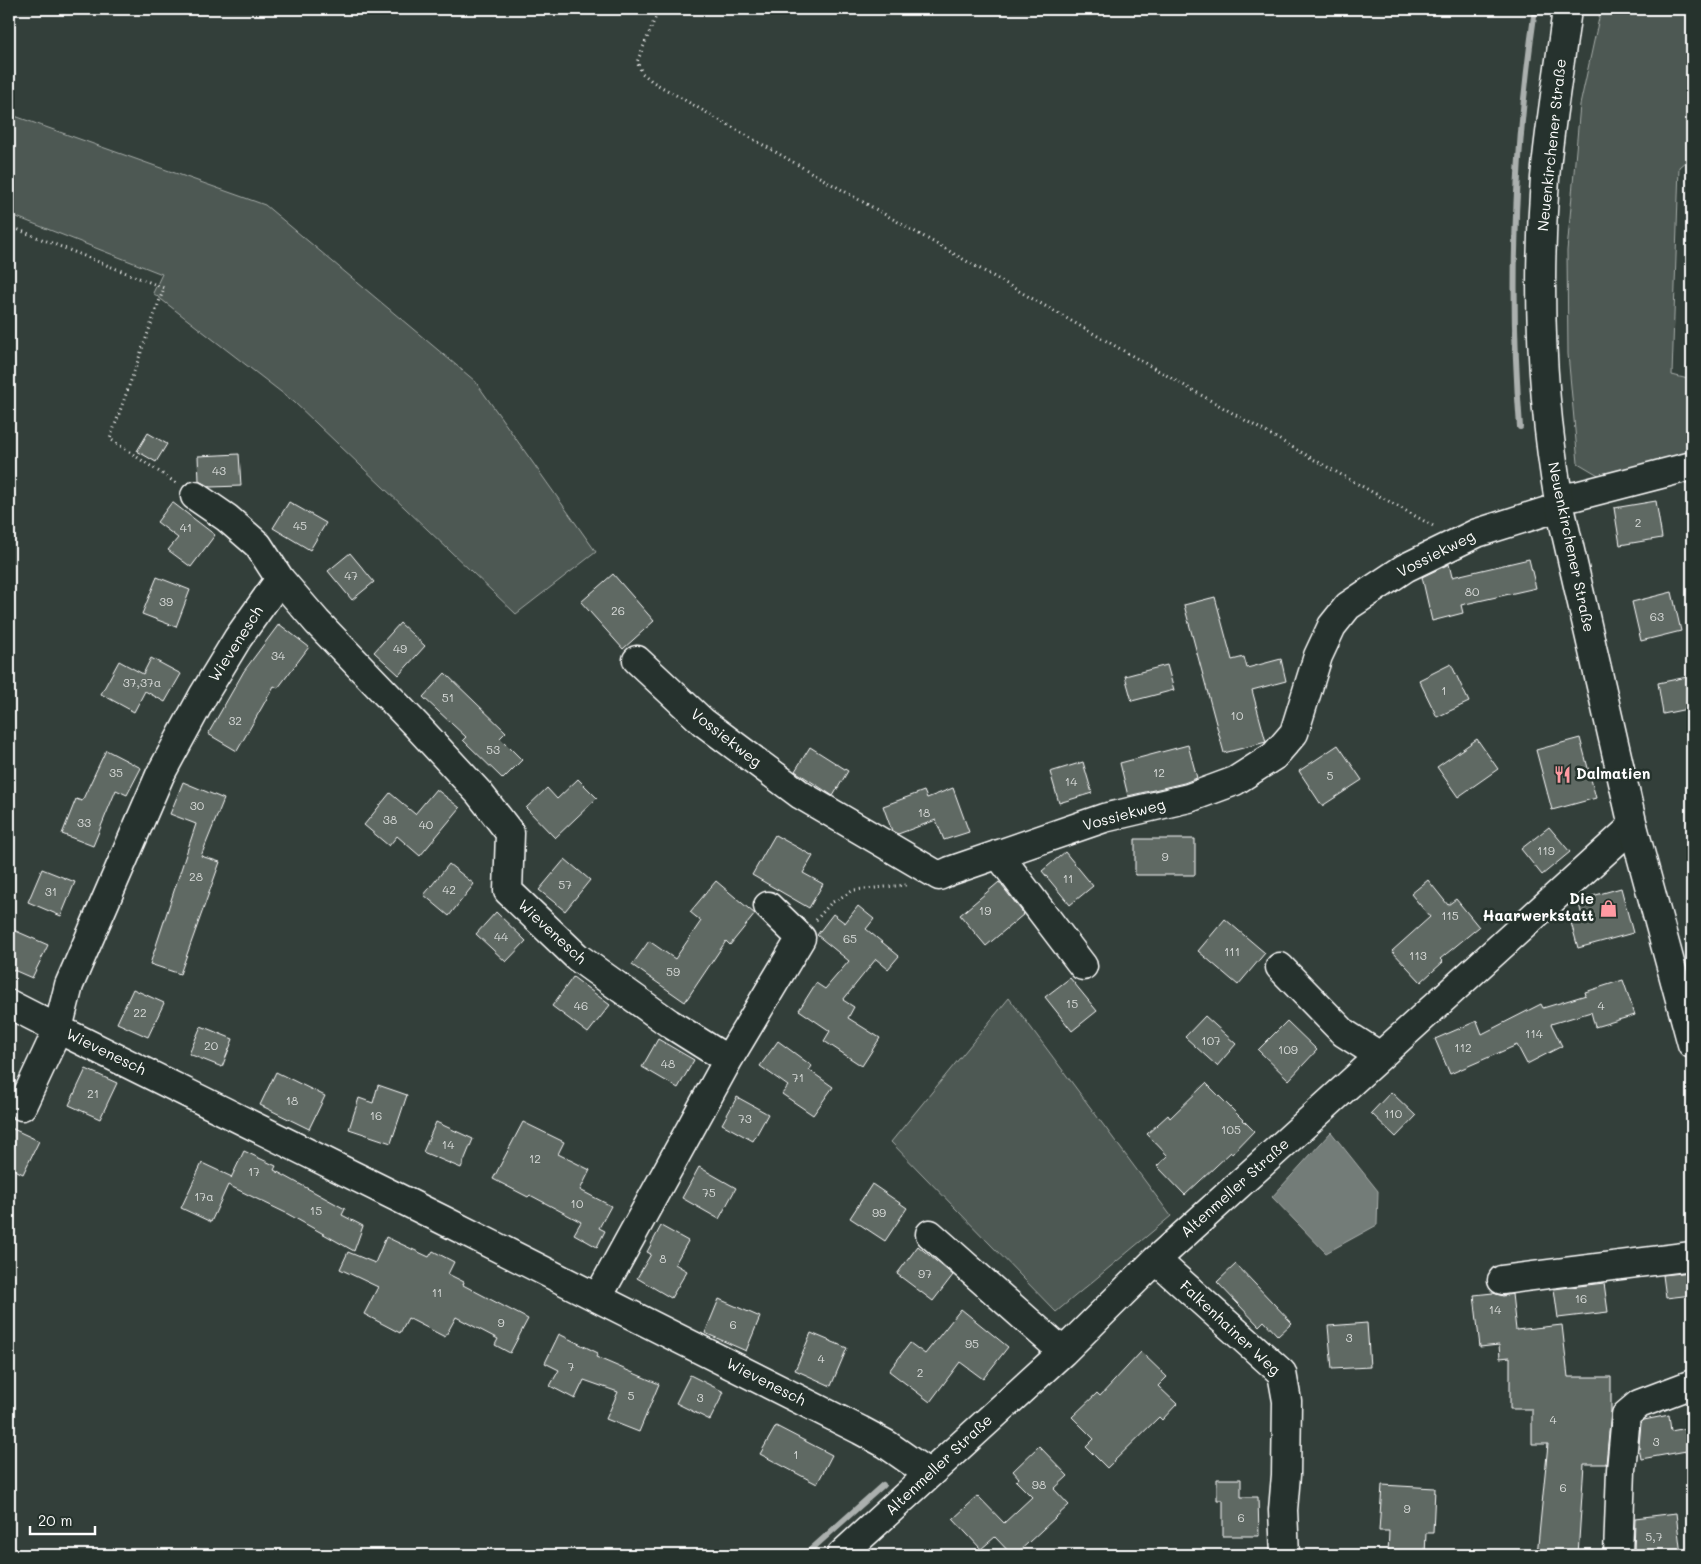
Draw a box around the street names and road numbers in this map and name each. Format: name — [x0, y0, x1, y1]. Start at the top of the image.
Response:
street label: Neuenkirchener Straße — [1532, 58, 1570, 232]
street label: Neuenkirchener Straße — [1544, 460, 1600, 634]
street label: Vossiekweg — [1393, 525, 1478, 581]
street label: Wievenesch — [203, 602, 267, 685]
street label: Vossiekweg — [687, 703, 766, 771]
street label: Vossiekweg — [1080, 793, 1167, 835]
street label: Wievenesch — [514, 894, 591, 968]
street label: Wievenesch — [63, 1023, 150, 1079]
street label: Altenmeller Straße — [1176, 1133, 1293, 1241]
street label: Falkenhainer Weg — [1176, 1275, 1285, 1379]
street label: Wievenesch — [723, 1353, 810, 1410]
street label: Altenmeller Straße — [881, 1409, 996, 1519]

